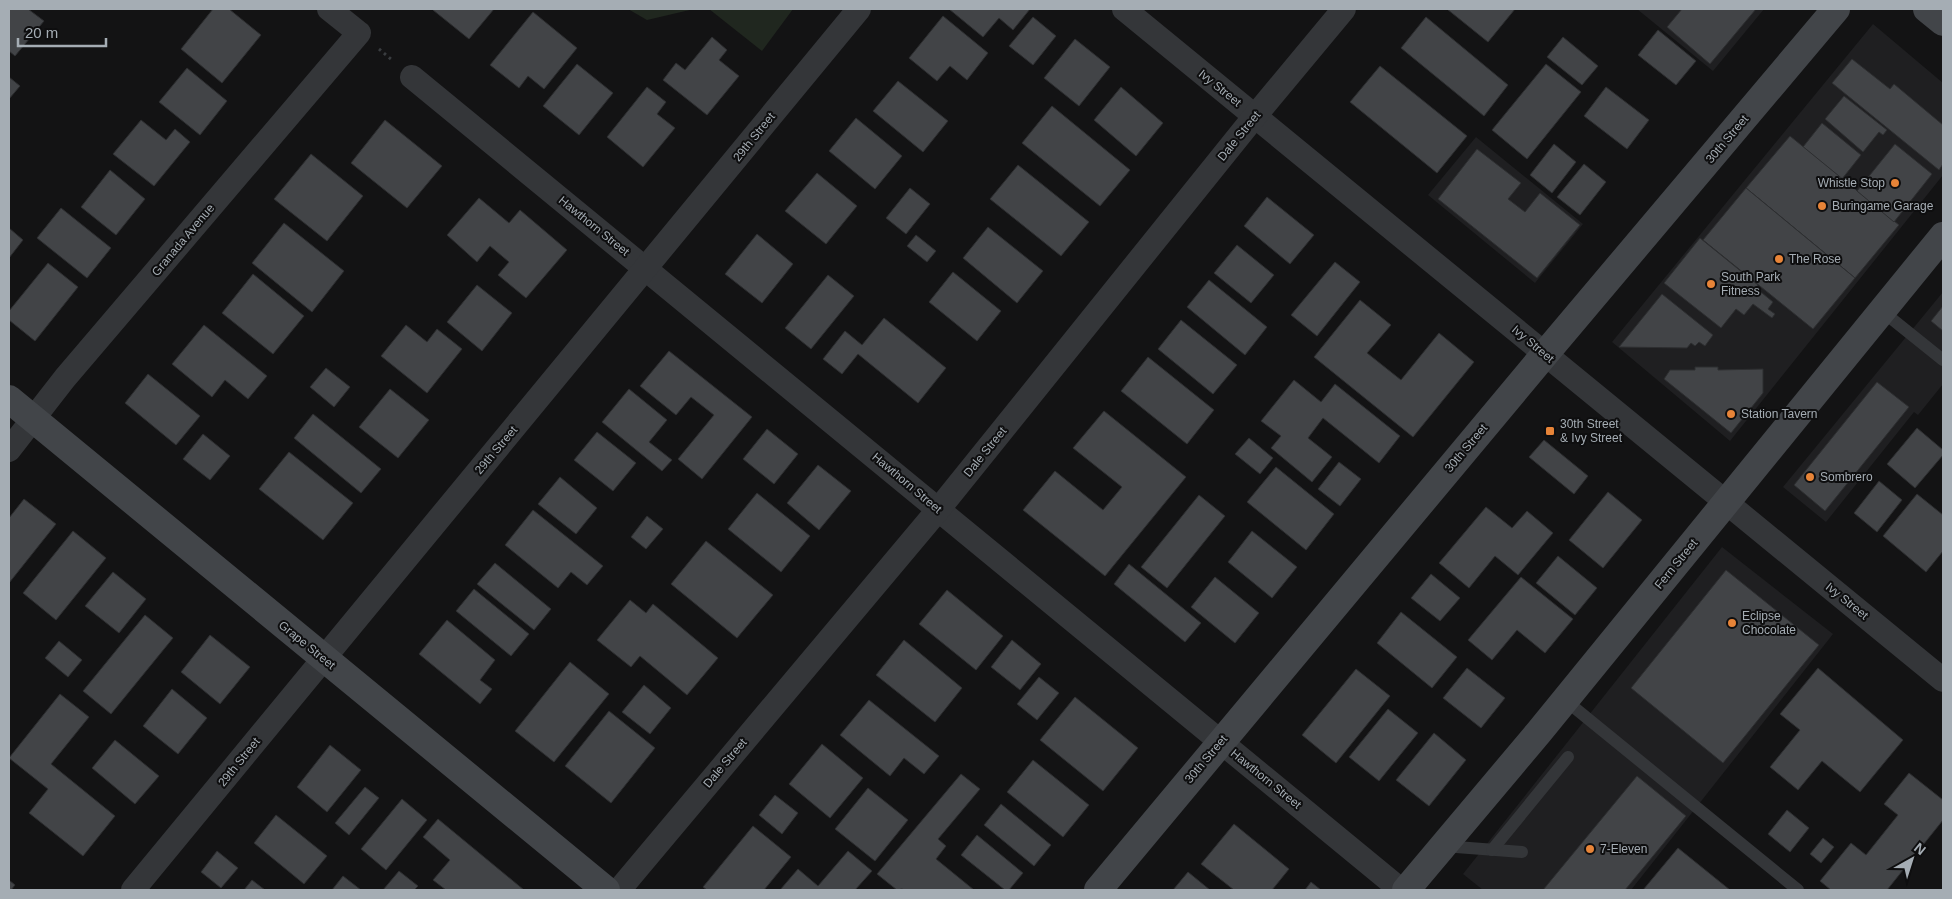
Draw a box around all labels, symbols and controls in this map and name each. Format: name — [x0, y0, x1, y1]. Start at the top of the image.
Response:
scale bar — [18, 15, 105, 47]
text: 20 m — [25, 24, 58, 41]
street label: Ivy Street — [1196, 67, 1245, 110]
street label: Dale Street — [1215, 108, 1264, 164]
street label: 29th Street — [730, 109, 778, 164]
street label: 30th Street — [1703, 112, 1752, 166]
place label: Whistle Stop — [1818, 176, 1885, 190]
marker: Whistle Stop — [1889, 177, 1901, 189]
street label: Hawthorn Street — [556, 193, 633, 259]
place label: Buringame Garage — [1832, 199, 1934, 213]
marker: Buringame Garage — [1816, 200, 1828, 212]
street label: Granada Avenue — [149, 201, 217, 279]
place label: The Rose — [1789, 252, 1841, 266]
marker: The Rose — [1773, 253, 1785, 265]
place label: South Park Fitness — [1721, 270, 1781, 298]
marker: South Park Fitness — [1705, 278, 1717, 290]
street label: Ivy Street — [1509, 322, 1557, 366]
place label: Station Tavern — [1741, 407, 1818, 421]
marker: Station Tavern — [1725, 408, 1737, 420]
place label: 30th Street & Ivy Street — [1560, 417, 1623, 445]
street label: 30th Street — [1442, 421, 1491, 475]
street label: 29th Street — [472, 423, 521, 477]
street label: Dale Street — [961, 424, 1010, 480]
marker: 30th Street & Ivy Street — [1544, 425, 1556, 437]
street label: Hawthorn Street — [869, 450, 945, 517]
place label: Sombrero — [1820, 470, 1873, 484]
marker: Sombrero — [1804, 471, 1816, 483]
street label: Fern Street — [1652, 536, 1701, 592]
street label: Ivy Street — [1823, 580, 1872, 623]
place label: Eclipse Chocolate — [1742, 609, 1796, 637]
marker: Eclipse Chocolate — [1726, 617, 1738, 629]
street label: Grape Street — [276, 618, 339, 672]
street label: 30th Street — [1182, 732, 1231, 786]
street label: 29th Street — [215, 734, 263, 789]
street label: Dale Street — [700, 735, 750, 790]
street label: Hawthorn Street — [1228, 746, 1305, 812]
north arrow — [1887, 834, 1937, 884]
text: N — [1911, 839, 1929, 858]
place label: 7-Eleven — [1600, 842, 1647, 856]
marker: 7-Eleven — [1584, 843, 1596, 855]

